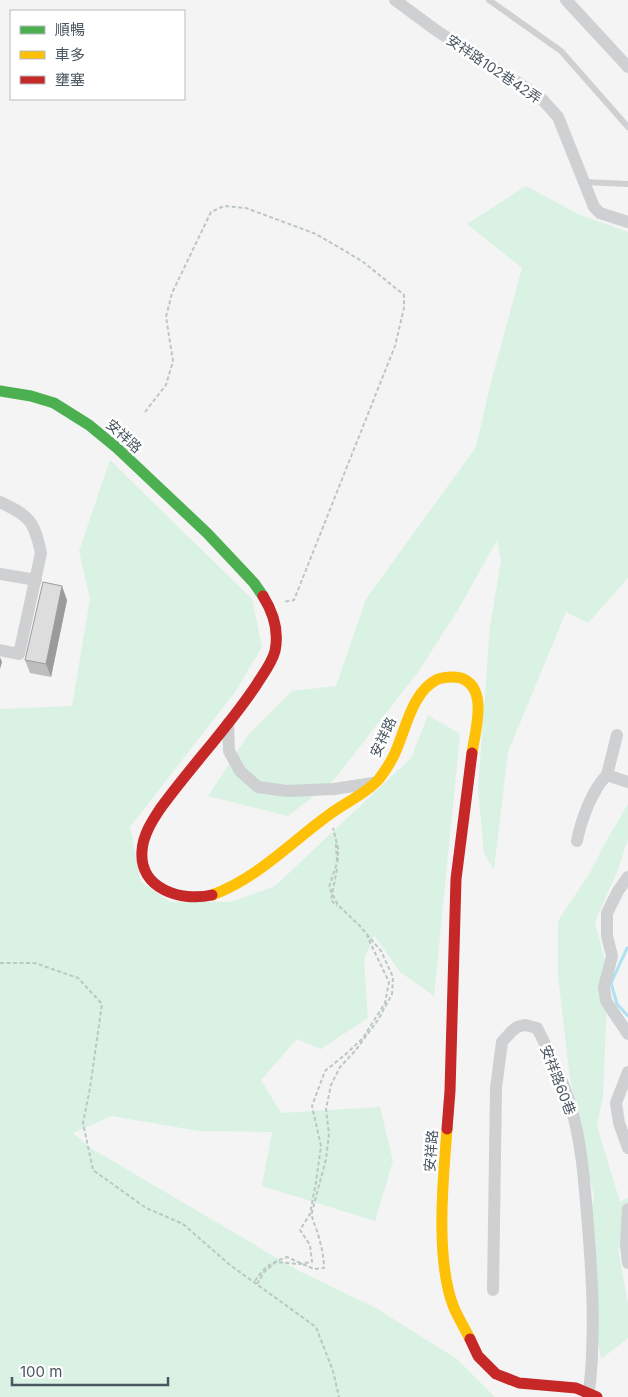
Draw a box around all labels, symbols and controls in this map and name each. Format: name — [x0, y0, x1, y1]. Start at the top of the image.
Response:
legend — [10, 10, 185, 100]
text: 順暢 — [55, 20, 85, 39]
street label: 安祥路102巷42弄 — [444, 31, 545, 107]
text: 車多 — [55, 45, 85, 64]
text: 壅塞 — [55, 70, 85, 89]
street label: 安祥路 — [103, 415, 146, 456]
street label: 安祥路 — [366, 714, 399, 759]
street label: 安祥路60巷 — [537, 1042, 580, 1117]
street label: 安祥路 — [421, 1129, 440, 1173]
scale bar — [12, 1354, 169, 1386]
text: 100 m — [20, 1362, 62, 1381]

